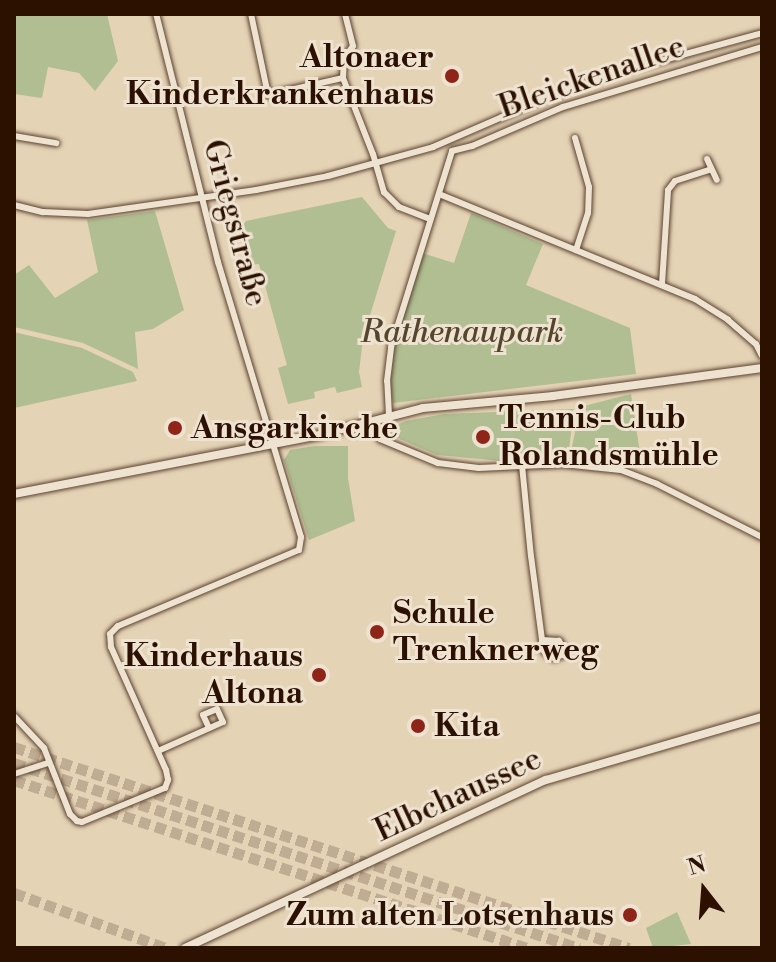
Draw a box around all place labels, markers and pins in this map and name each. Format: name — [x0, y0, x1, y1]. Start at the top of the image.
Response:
place label: Altonaer Kinderkrankenhaus — [126, 39, 434, 114]
marker: Altonaer Kinderkrankenhaus — [441, 65, 463, 87]
place label: Tennis-Club Rolandsmühle — [499, 400, 719, 475]
place label: Ansgarkirche — [191, 409, 398, 447]
marker: Ansgarkirche — [166, 419, 184, 437]
marker: Tennis-Club Rolandsmühle — [474, 428, 492, 446]
place label: Schule Trenknerweg — [393, 595, 598, 670]
marker: Schule Trenknerweg — [368, 623, 386, 641]
place label: Kinderhaus Altona — [124, 638, 303, 713]
marker: Kinderhaus Altona — [310, 666, 328, 684]
place label: Kita — [434, 707, 500, 745]
marker: Kita — [409, 717, 427, 735]
place label: Zum alten Lotsenhaus — [286, 896, 614, 934]
marker: Zum alten Lotsenhaus — [621, 906, 639, 924]

